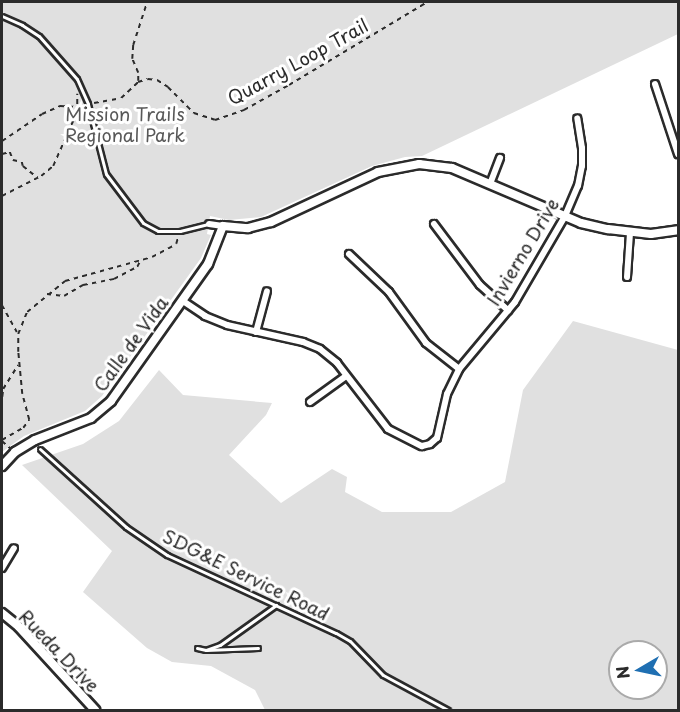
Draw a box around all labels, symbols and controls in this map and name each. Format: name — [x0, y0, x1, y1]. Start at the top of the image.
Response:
street label: Quarry Loop Trail — [224, 15, 372, 109]
park label: Mission Trails Regional Park — [65, 104, 185, 146]
street label: Invierno Drive — [482, 194, 564, 310]
street label: Calle de Vida — [89, 291, 173, 397]
street label: SDG&E Service Road — [160, 525, 332, 625]
street label: Rueda Drive — [15, 606, 103, 696]
north arrow — [608, 640, 668, 700]
text: N — [609, 664, 635, 681]

